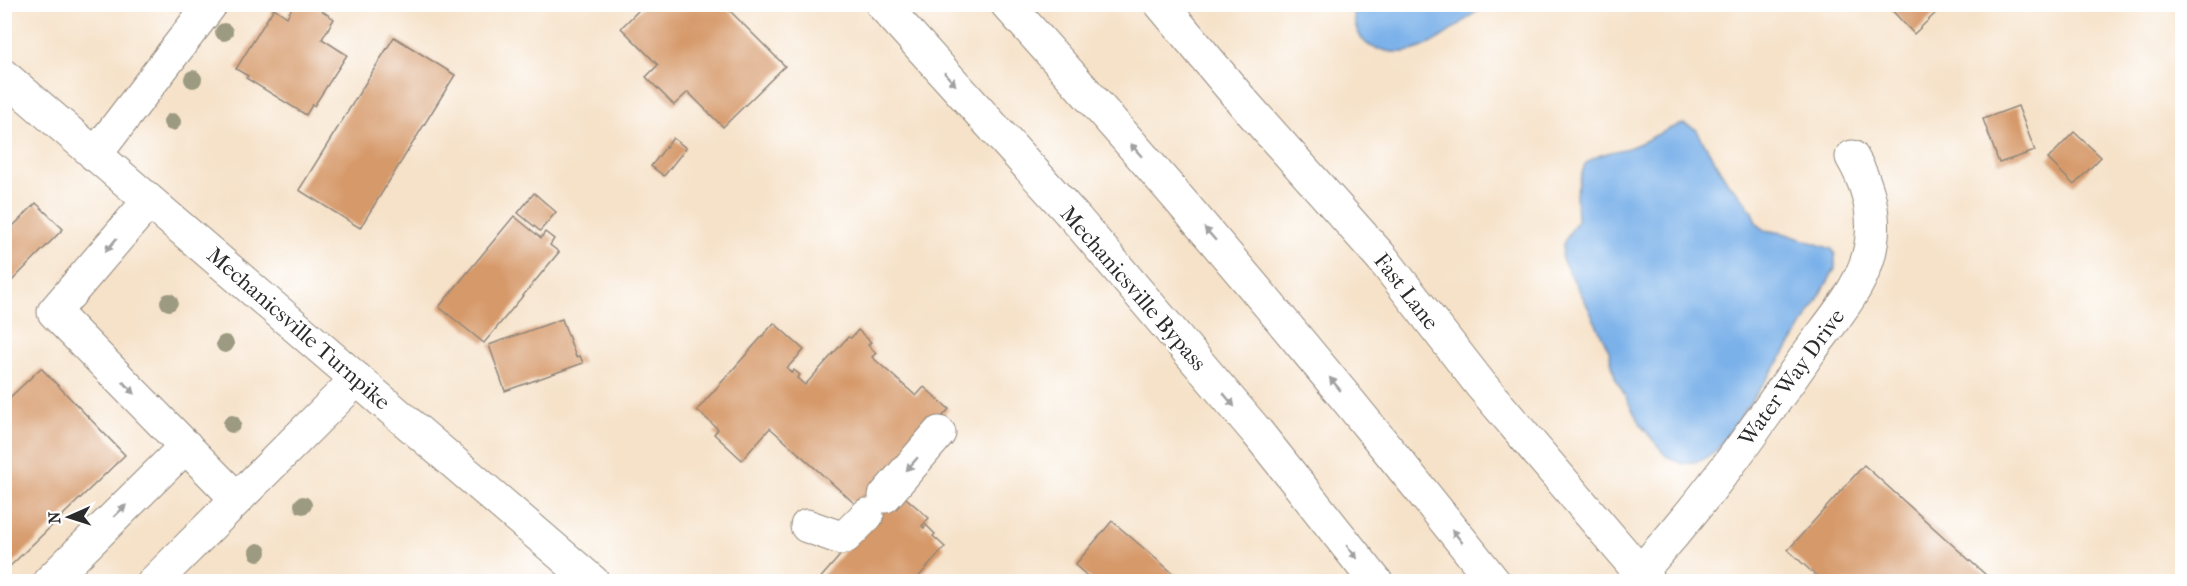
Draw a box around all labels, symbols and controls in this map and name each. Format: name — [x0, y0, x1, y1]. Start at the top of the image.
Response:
one-way arrow — [943, 71, 956, 86]
one-way arrow — [1130, 143, 1143, 158]
street label: Mechanicsville Bypass — [1055, 201, 1212, 376]
one-way arrow — [1204, 227, 1217, 242]
one-way arrow — [105, 237, 118, 252]
street label: Mechanicsville Turnpike — [201, 242, 395, 415]
street label: Fast Lane — [1368, 248, 1444, 335]
street label: Water Way Drive — [1733, 304, 1850, 452]
one-way arrow — [1328, 376, 1341, 392]
one-way arrow — [121, 381, 135, 395]
one-way arrow — [1223, 392, 1236, 408]
one-way arrow — [906, 456, 919, 471]
north arrow — [39, 487, 99, 547]
one-way arrow — [112, 504, 127, 518]
text: N — [45, 510, 64, 524]
one-way arrow — [1452, 528, 1464, 543]
one-way arrow — [1345, 544, 1358, 559]

